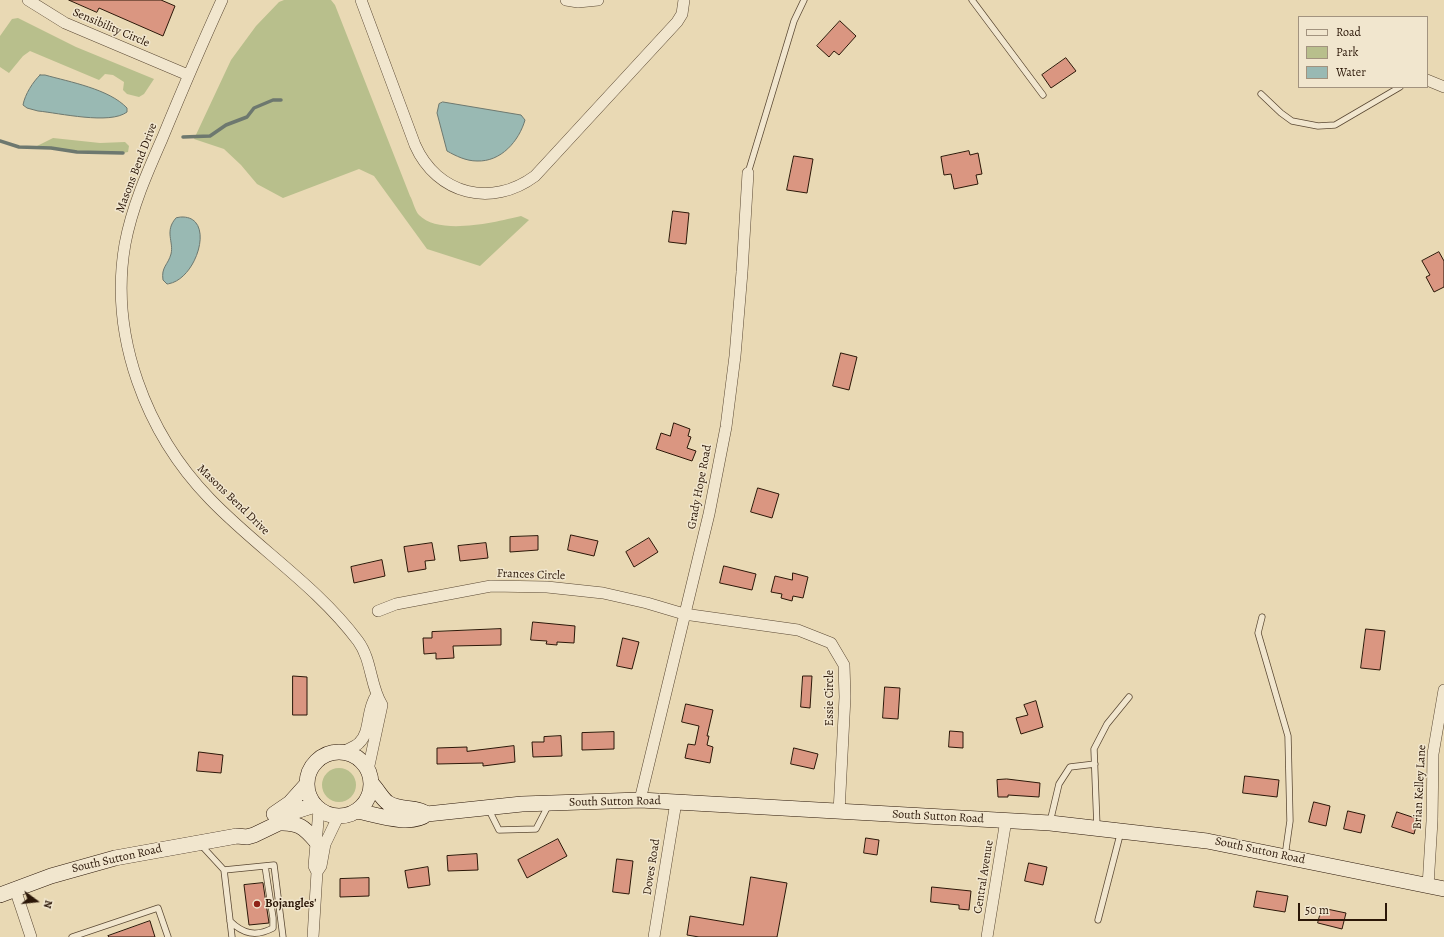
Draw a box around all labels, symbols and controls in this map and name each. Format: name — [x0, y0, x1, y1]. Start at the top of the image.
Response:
street label: Sensibility Circle — [70, 5, 152, 51]
legend — [1298, 16, 1428, 88]
text: Road — [1336, 24, 1361, 40]
text: Park — [1336, 44, 1359, 60]
text: Water — [1336, 64, 1366, 80]
street label: Masons Bend Drive — [113, 121, 161, 215]
street label: Grady Hope Road — [685, 443, 715, 531]
street label: Masons Bend Drive — [194, 462, 272, 538]
street label: Frances Circle — [496, 567, 566, 583]
street label: Essie Circle — [823, 670, 837, 726]
street label: Brian Kelley Lane — [1411, 744, 1429, 830]
street label: South Sutton Road — [569, 794, 661, 810]
street label: South Sutton Road — [892, 807, 984, 827]
street label: South Sutton Road — [1214, 834, 1306, 868]
street label: Doves Road — [640, 838, 664, 896]
street label: Central Avenue — [971, 839, 997, 915]
street label: South Sutton Road — [71, 842, 163, 876]
north arrow — [16, 881, 56, 921]
scale bar — [1300, 895, 1389, 921]
place label: Bojangles' — [265, 897, 316, 911]
text: N — [40, 898, 56, 910]
marker: Bojangles' — [252, 899, 262, 909]
text: 50 m — [1305, 902, 1329, 918]

